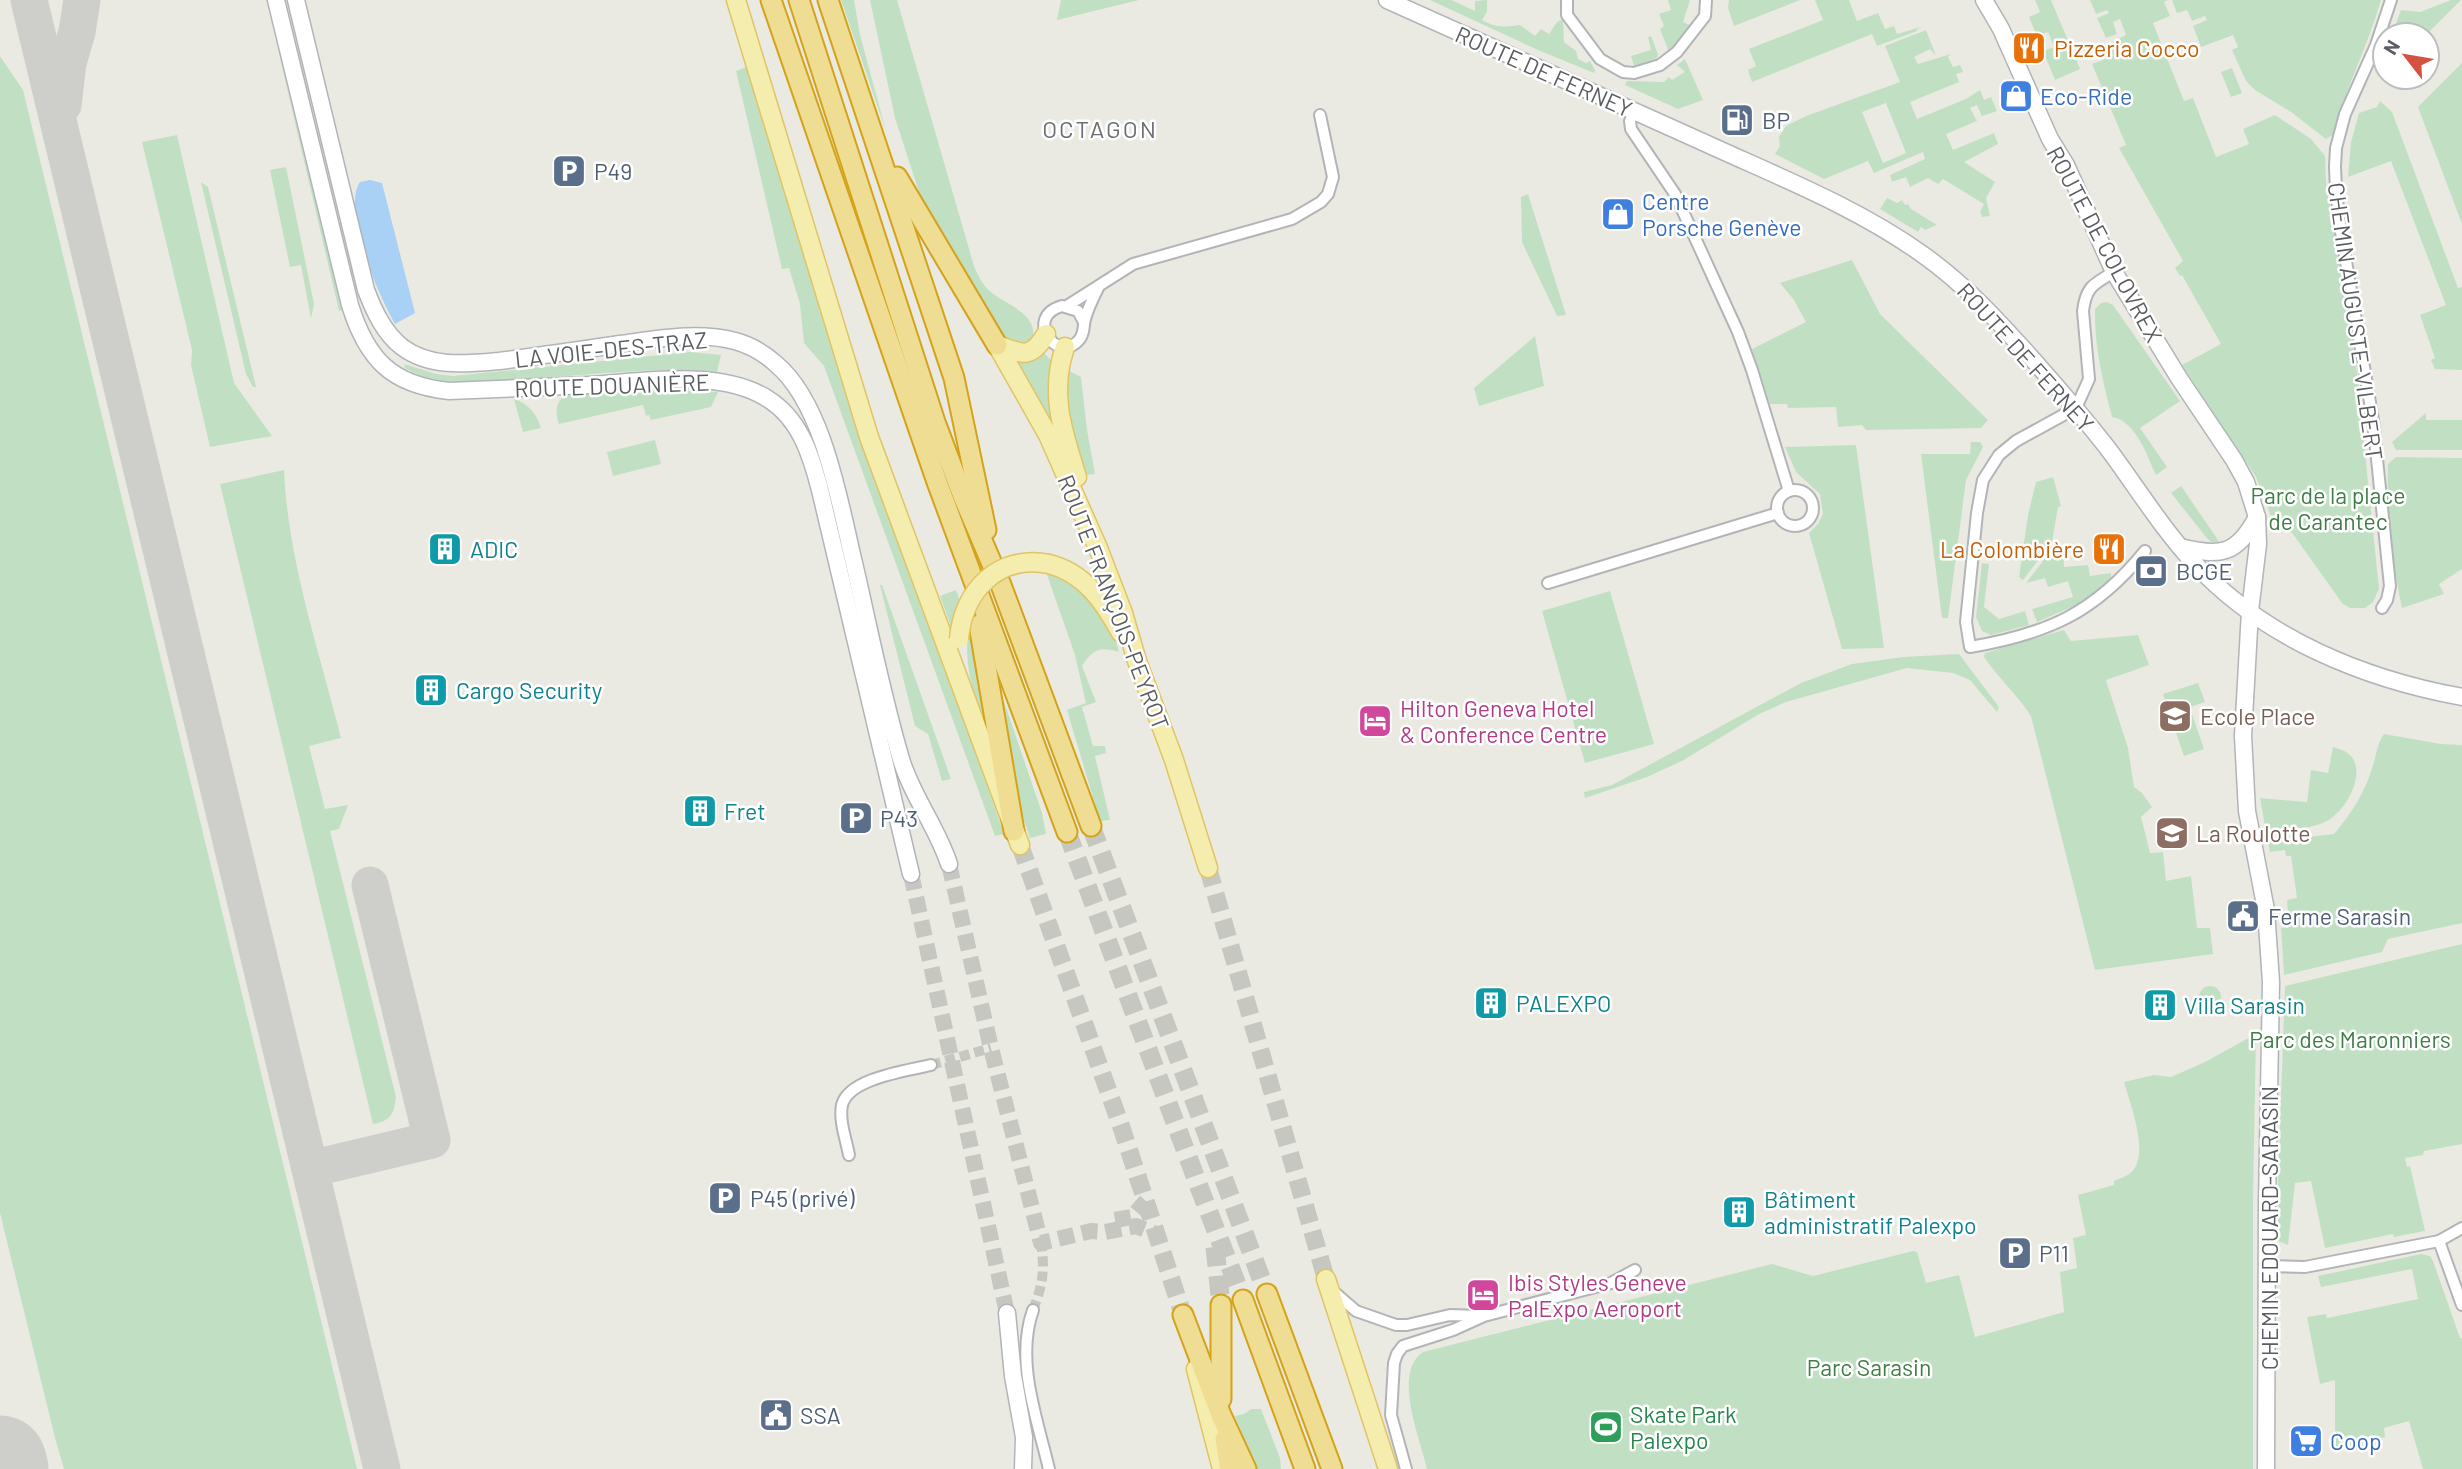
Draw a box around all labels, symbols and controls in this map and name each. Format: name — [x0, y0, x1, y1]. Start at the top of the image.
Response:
street label: ROUTE DE FERNEY — [1451, 19, 1637, 123]
north arrow — [2371, 21, 2441, 91]
restaurant icon: Pizzeria Cocco — [2010, 29, 2048, 67]
place label: Pizzeria Cocco — [2054, 34, 2200, 62]
text: N — [2378, 36, 2404, 58]
shop icon: Eco-Ride — [1997, 77, 2035, 115]
place label: Eco-Ride — [2040, 82, 2132, 110]
fuel station icon: BP — [1718, 101, 1756, 139]
place label: BP — [1762, 106, 1790, 134]
district label: OCTAGON — [1042, 114, 1158, 143]
street label: ROUTE DE COLOVREX — [2041, 141, 2169, 347]
parking icon: P49 — [550, 152, 588, 190]
place label: P49 — [594, 157, 632, 185]
street label: CHEMIN AUGUSTE-VILBERT — [2323, 180, 2389, 462]
place label: Centre Porsche Genève — [1642, 187, 1801, 241]
shop icon: Centre Porsche Genève — [1599, 195, 1637, 233]
street label: ROUTE DE FERNEY — [1952, 277, 2100, 437]
street label: LA VOIE-DES-TRAZ — [513, 325, 709, 373]
street label: ROUTE DOUANIÈRE — [514, 368, 710, 402]
street label: ROUTE FRANÇOIS-PEYROT — [1052, 471, 1176, 733]
park label: Parc de la place de Carantec — [2250, 481, 2406, 535]
building icon: ADIC — [426, 530, 464, 568]
restaurant icon: La Colombière — [2090, 530, 2128, 568]
place label: ADIC — [470, 535, 518, 563]
place label: La Colombière — [1940, 535, 2084, 563]
bank icon: BCGE — [2132, 552, 2170, 590]
place label: BCGE — [2176, 557, 2232, 585]
building icon: Cargo Security — [412, 671, 450, 709]
place label: Cargo Security — [456, 676, 603, 704]
place label: Hilton Geneva Hotel & Conference Centre — [1400, 694, 1607, 748]
school or university icon: Ecole Place — [2156, 697, 2194, 735]
hotel icon: Hilton Geneva Hotel & Conference Centre — [1356, 702, 1394, 740]
place label: Ecole Place — [2200, 702, 2315, 730]
building icon: Fret — [681, 792, 719, 830]
place label: Fret — [724, 797, 766, 825]
parking icon: P43 — [837, 799, 875, 837]
place label: P43 — [880, 804, 918, 832]
school or university icon: La Roulotte — [2153, 814, 2191, 852]
place label: La Roulotte — [2196, 819, 2311, 847]
public building icon: Ferme Sarasin — [2224, 897, 2262, 935]
place label: Ferme Sarasin — [2268, 902, 2411, 930]
building icon: PALEXPO — [1472, 984, 1510, 1022]
building icon: Villa Sarasin — [2141, 986, 2179, 1024]
place label: PALEXPO — [1516, 989, 1611, 1017]
place label: Villa Sarasin — [2184, 991, 2305, 1019]
park label: Parc des Maronniers — [2249, 1025, 2451, 1053]
street label: CHEMIN EDOUARD-SARASIN — [2255, 1086, 2283, 1370]
parking icon: P45 (privé) — [706, 1179, 744, 1217]
place label: P45 (privé) — [750, 1184, 855, 1212]
place label: Bâtiment administratif Palexpo — [1764, 1185, 1976, 1239]
building icon: Bâtiment administratif Palexpo — [1720, 1193, 1758, 1231]
parking icon: P11 — [1996, 1234, 2034, 1272]
place label: P11 — [2039, 1239, 2069, 1267]
place label: Ibis Styles Geneve PalExpo Aeroport — [1508, 1268, 1687, 1322]
hotel icon: Ibis Styles Geneve PalExpo Aeroport — [1464, 1276, 1502, 1314]
park label: Parc Sarasin — [1807, 1353, 1931, 1381]
public building icon: SSA — [757, 1396, 795, 1434]
place label: Skate Park Palexpo — [1630, 1400, 1737, 1454]
place label: SSA — [800, 1401, 841, 1429]
sports icon: Skate Park Palexpo — [1587, 1408, 1625, 1446]
supermarket icon: Coop — [2287, 1422, 2325, 1460]
place label: Coop — [2330, 1427, 2382, 1455]

